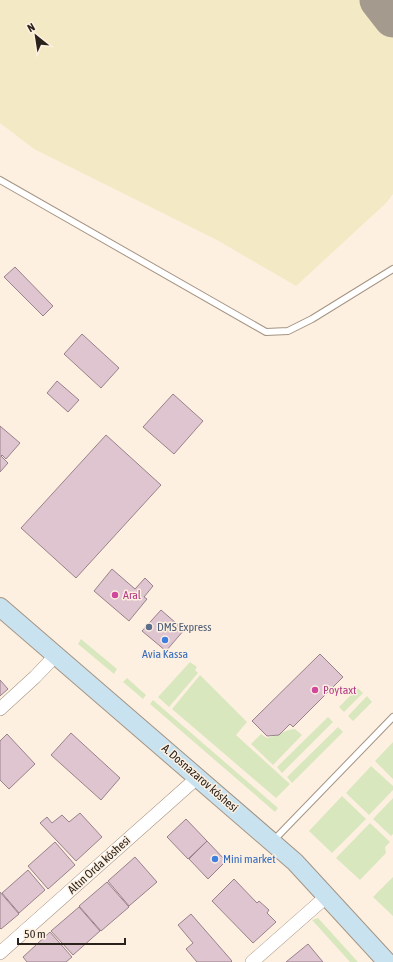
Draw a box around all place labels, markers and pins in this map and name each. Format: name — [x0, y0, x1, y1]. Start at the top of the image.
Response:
place label: Aral — [123, 588, 142, 602]
marker: Aral — [110, 590, 120, 600]
place label: DMS Express — [157, 620, 212, 634]
marker: DMS Express — [144, 622, 154, 632]
marker: Avia Kassa — [160, 635, 170, 645]
place label: Avia Kassa — [142, 647, 188, 661]
place label: Poytaxt — [323, 683, 357, 697]
marker: Poytaxt — [310, 685, 320, 695]
place label: Mini market — [223, 852, 276, 866]
marker: Mini market — [210, 854, 220, 864]

